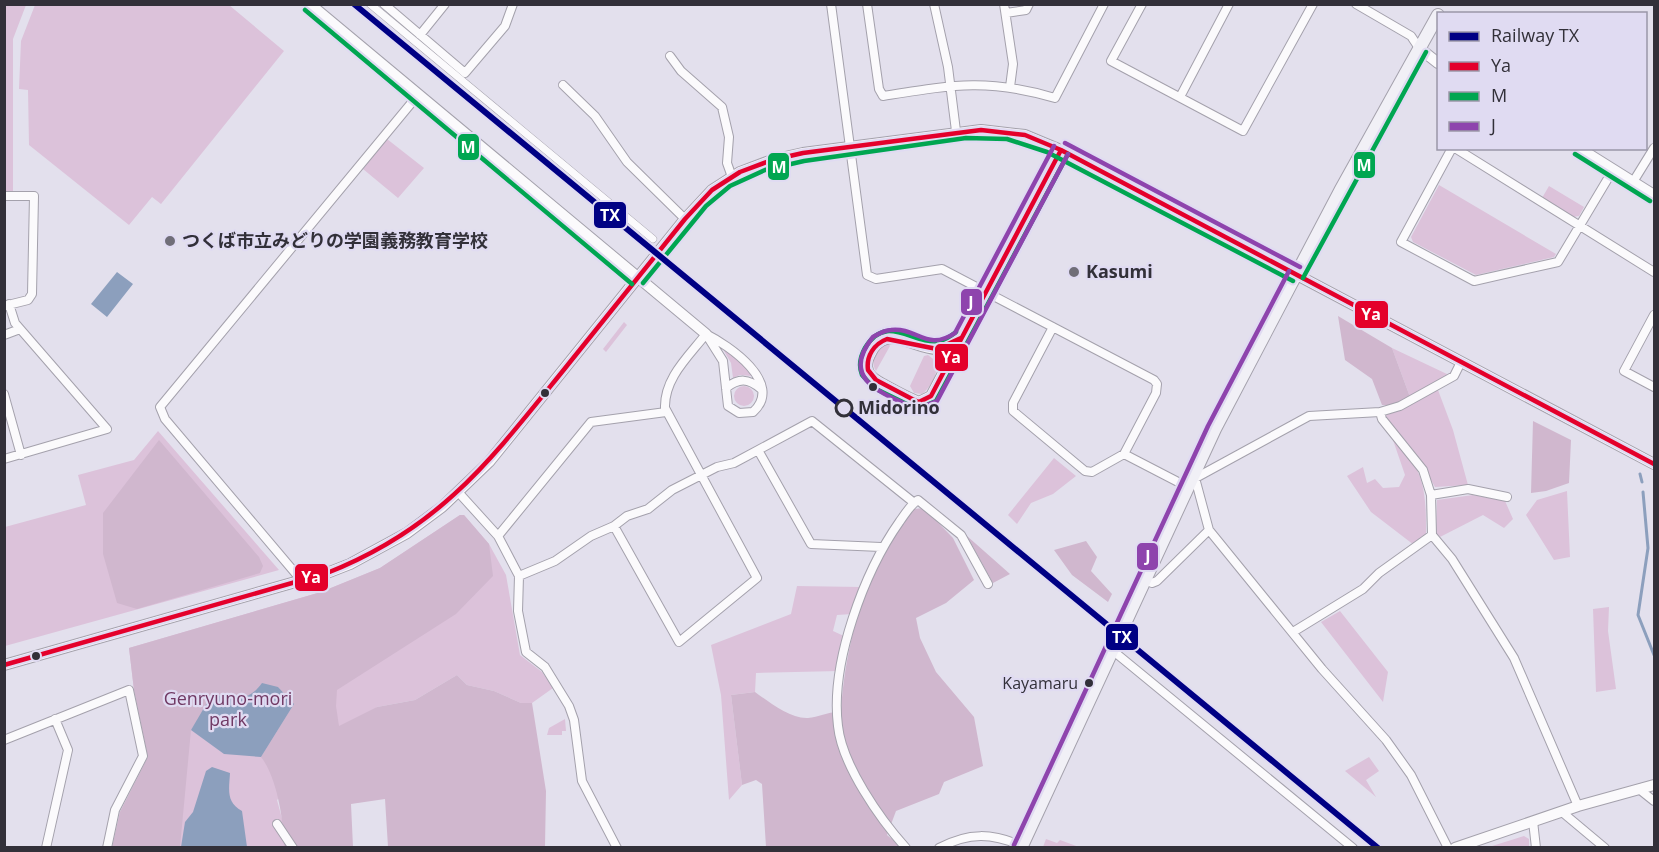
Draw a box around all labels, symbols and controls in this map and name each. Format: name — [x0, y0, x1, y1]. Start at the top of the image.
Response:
legend — [1437, 12, 1647, 150]
text: Railway TX — [1491, 23, 1580, 47]
text: Ya — [1491, 53, 1511, 77]
text: M — [1491, 83, 1507, 107]
text: J — [1489, 113, 1496, 137]
line badge: M — [457, 133, 480, 161]
text: M — [460, 136, 476, 158]
line badge: M — [1353, 151, 1376, 179]
line badge: M — [767, 152, 790, 181]
text: M — [1356, 154, 1372, 176]
text: M — [771, 156, 787, 178]
line badge: TX — [593, 201, 627, 229]
text: TX — [600, 204, 620, 226]
place label: つくば市立みどりの学園義務教育学校 — [182, 228, 488, 252]
marker: つくば市立みどりの学園義務教育学校 — [163, 234, 177, 248]
place label: Kasumi — [1086, 259, 1153, 283]
marker: Kasumi — [1067, 265, 1081, 279]
line badge: J — [960, 288, 983, 316]
text: J — [966, 291, 974, 313]
line badge: Ya — [1354, 300, 1389, 329]
text: Ya — [1361, 303, 1381, 325]
line badge: Ya — [934, 343, 969, 372]
text: Ya — [941, 346, 961, 368]
unlabelled marker — [867, 381, 879, 393]
unlabelled marker — [539, 387, 551, 399]
place label: Midorino — [858, 395, 940, 419]
marker: Midorino — [835, 399, 853, 417]
line badge: J — [1136, 542, 1159, 571]
text: J — [1143, 545, 1151, 567]
line badge: Ya — [294, 563, 329, 592]
text: Ya — [301, 566, 321, 588]
line badge: TX — [1105, 623, 1139, 651]
text: TX — [1112, 626, 1132, 648]
unlabelled marker — [30, 650, 42, 662]
place label: Kayamaru — [1002, 672, 1078, 694]
marker: Kayamaru — [1083, 677, 1095, 689]
park label: Genryuno-mori park — [164, 686, 292, 731]

